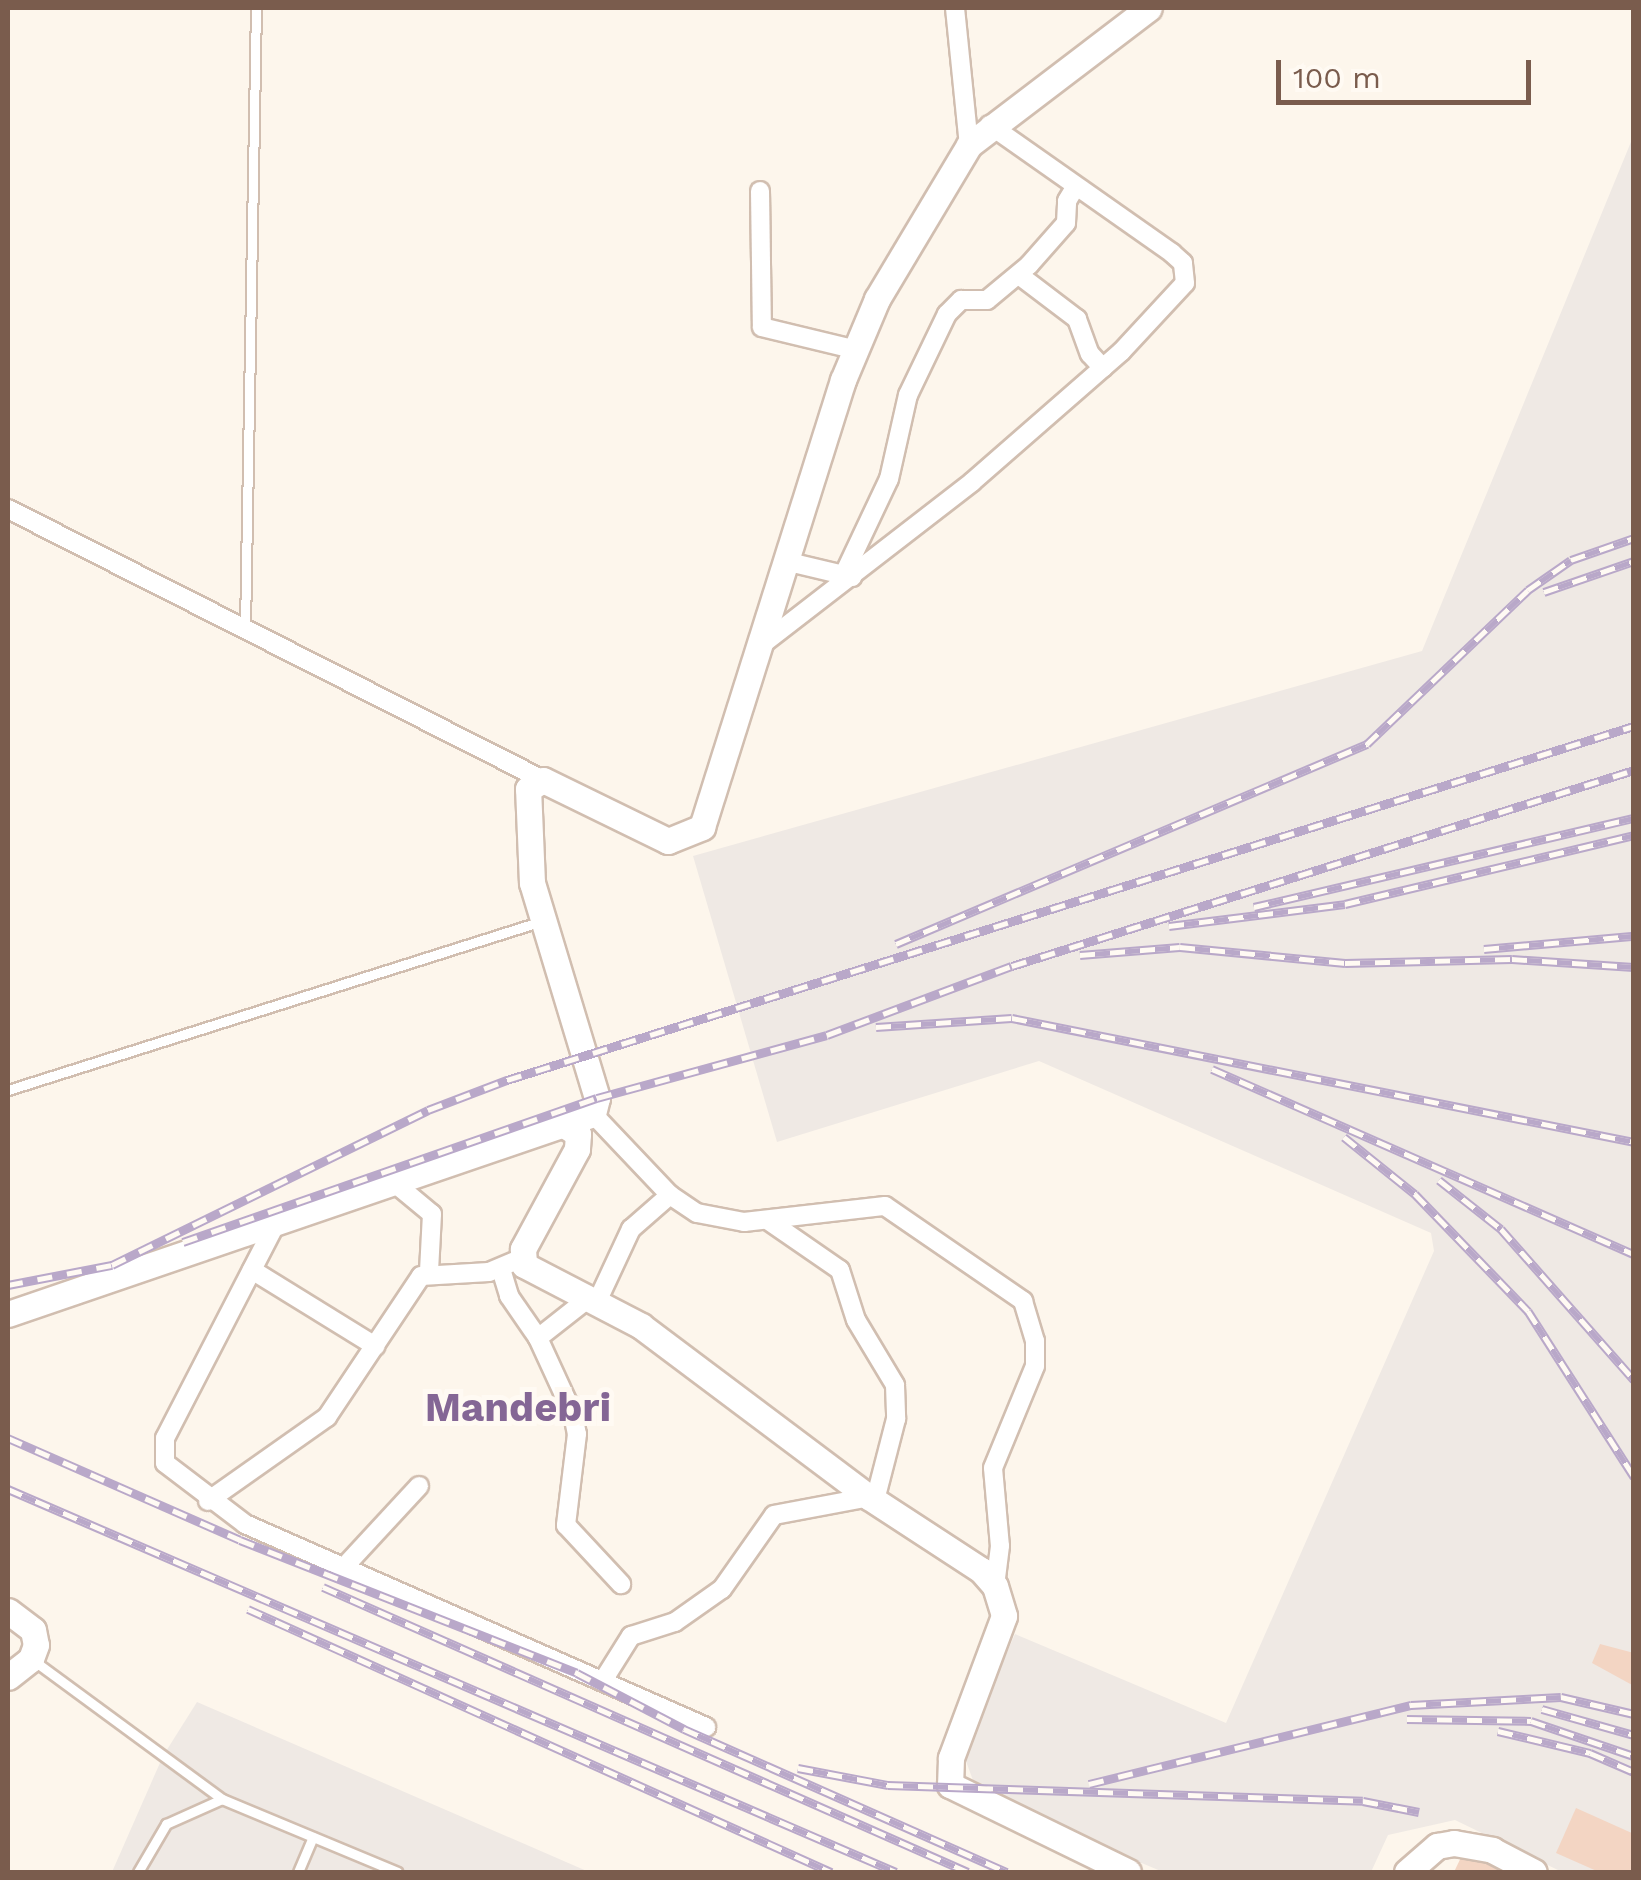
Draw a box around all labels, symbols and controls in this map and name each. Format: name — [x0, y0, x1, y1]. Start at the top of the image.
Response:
scale bar — [1281, 40, 1536, 102]
text: 100 m — [1293, 60, 1381, 95]
district label: Mandebri — [425, 1384, 611, 1432]

